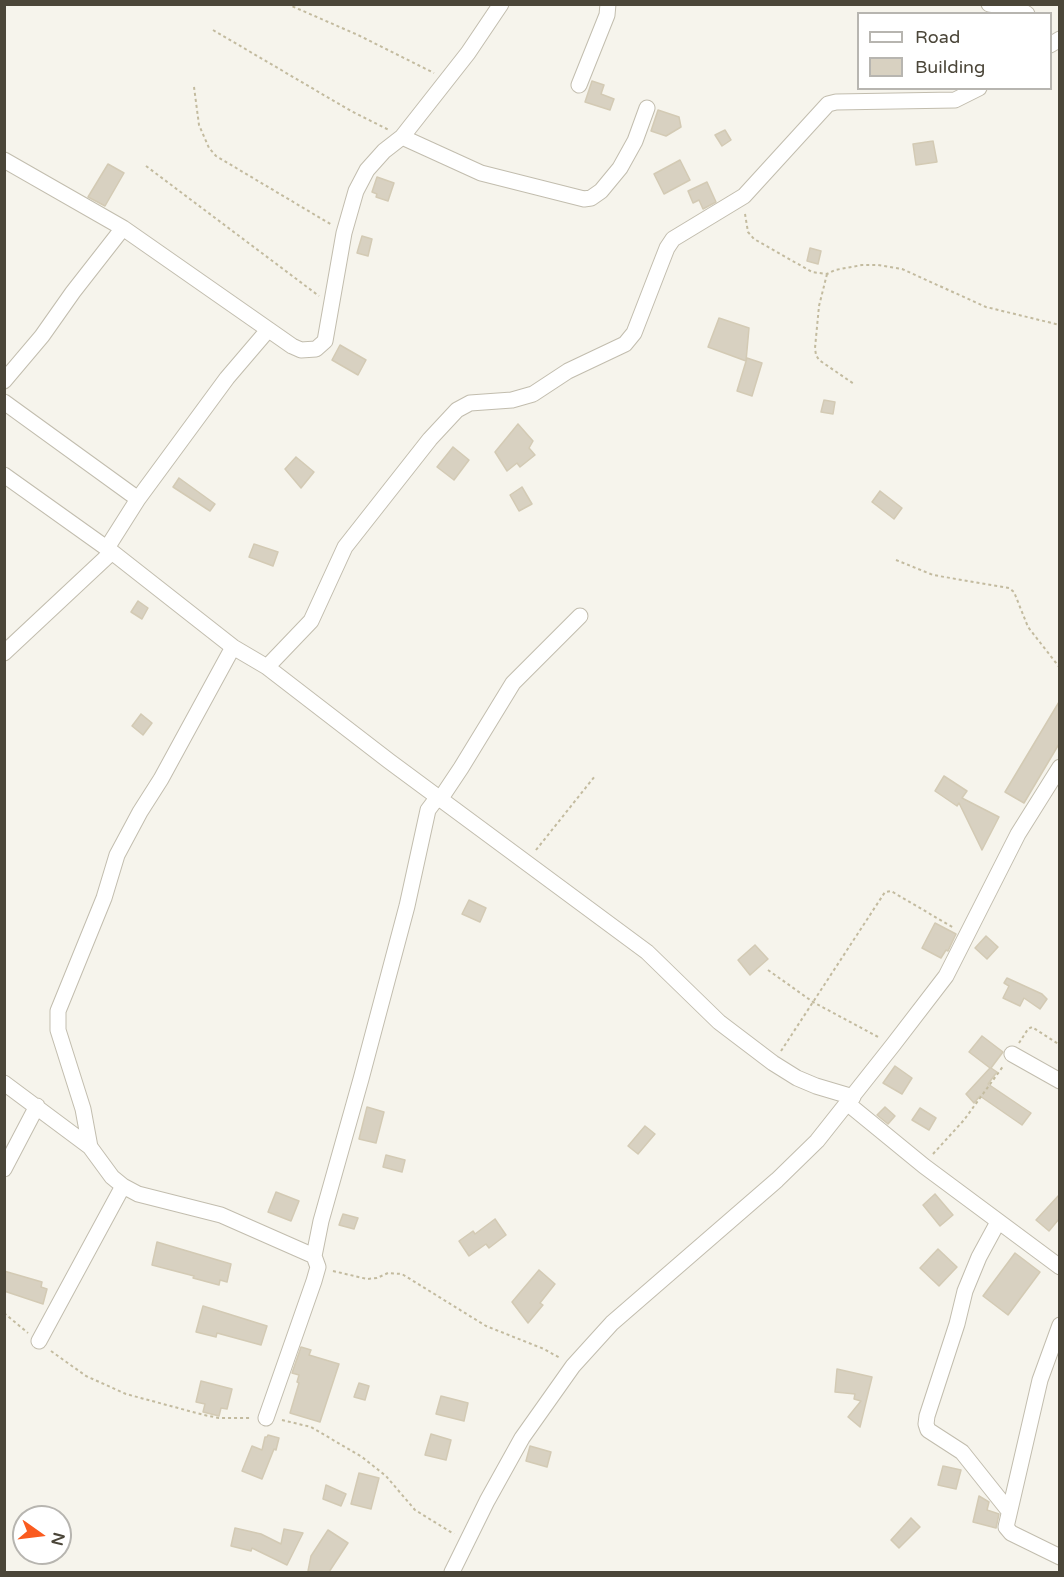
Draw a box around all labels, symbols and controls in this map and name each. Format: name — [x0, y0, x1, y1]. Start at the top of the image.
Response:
legend — [857, 12, 1052, 90]
text: Road — [915, 26, 960, 48]
text: Building — [915, 56, 985, 78]
north arrow — [12, 1505, 72, 1565]
text: N — [46, 1530, 69, 1548]

